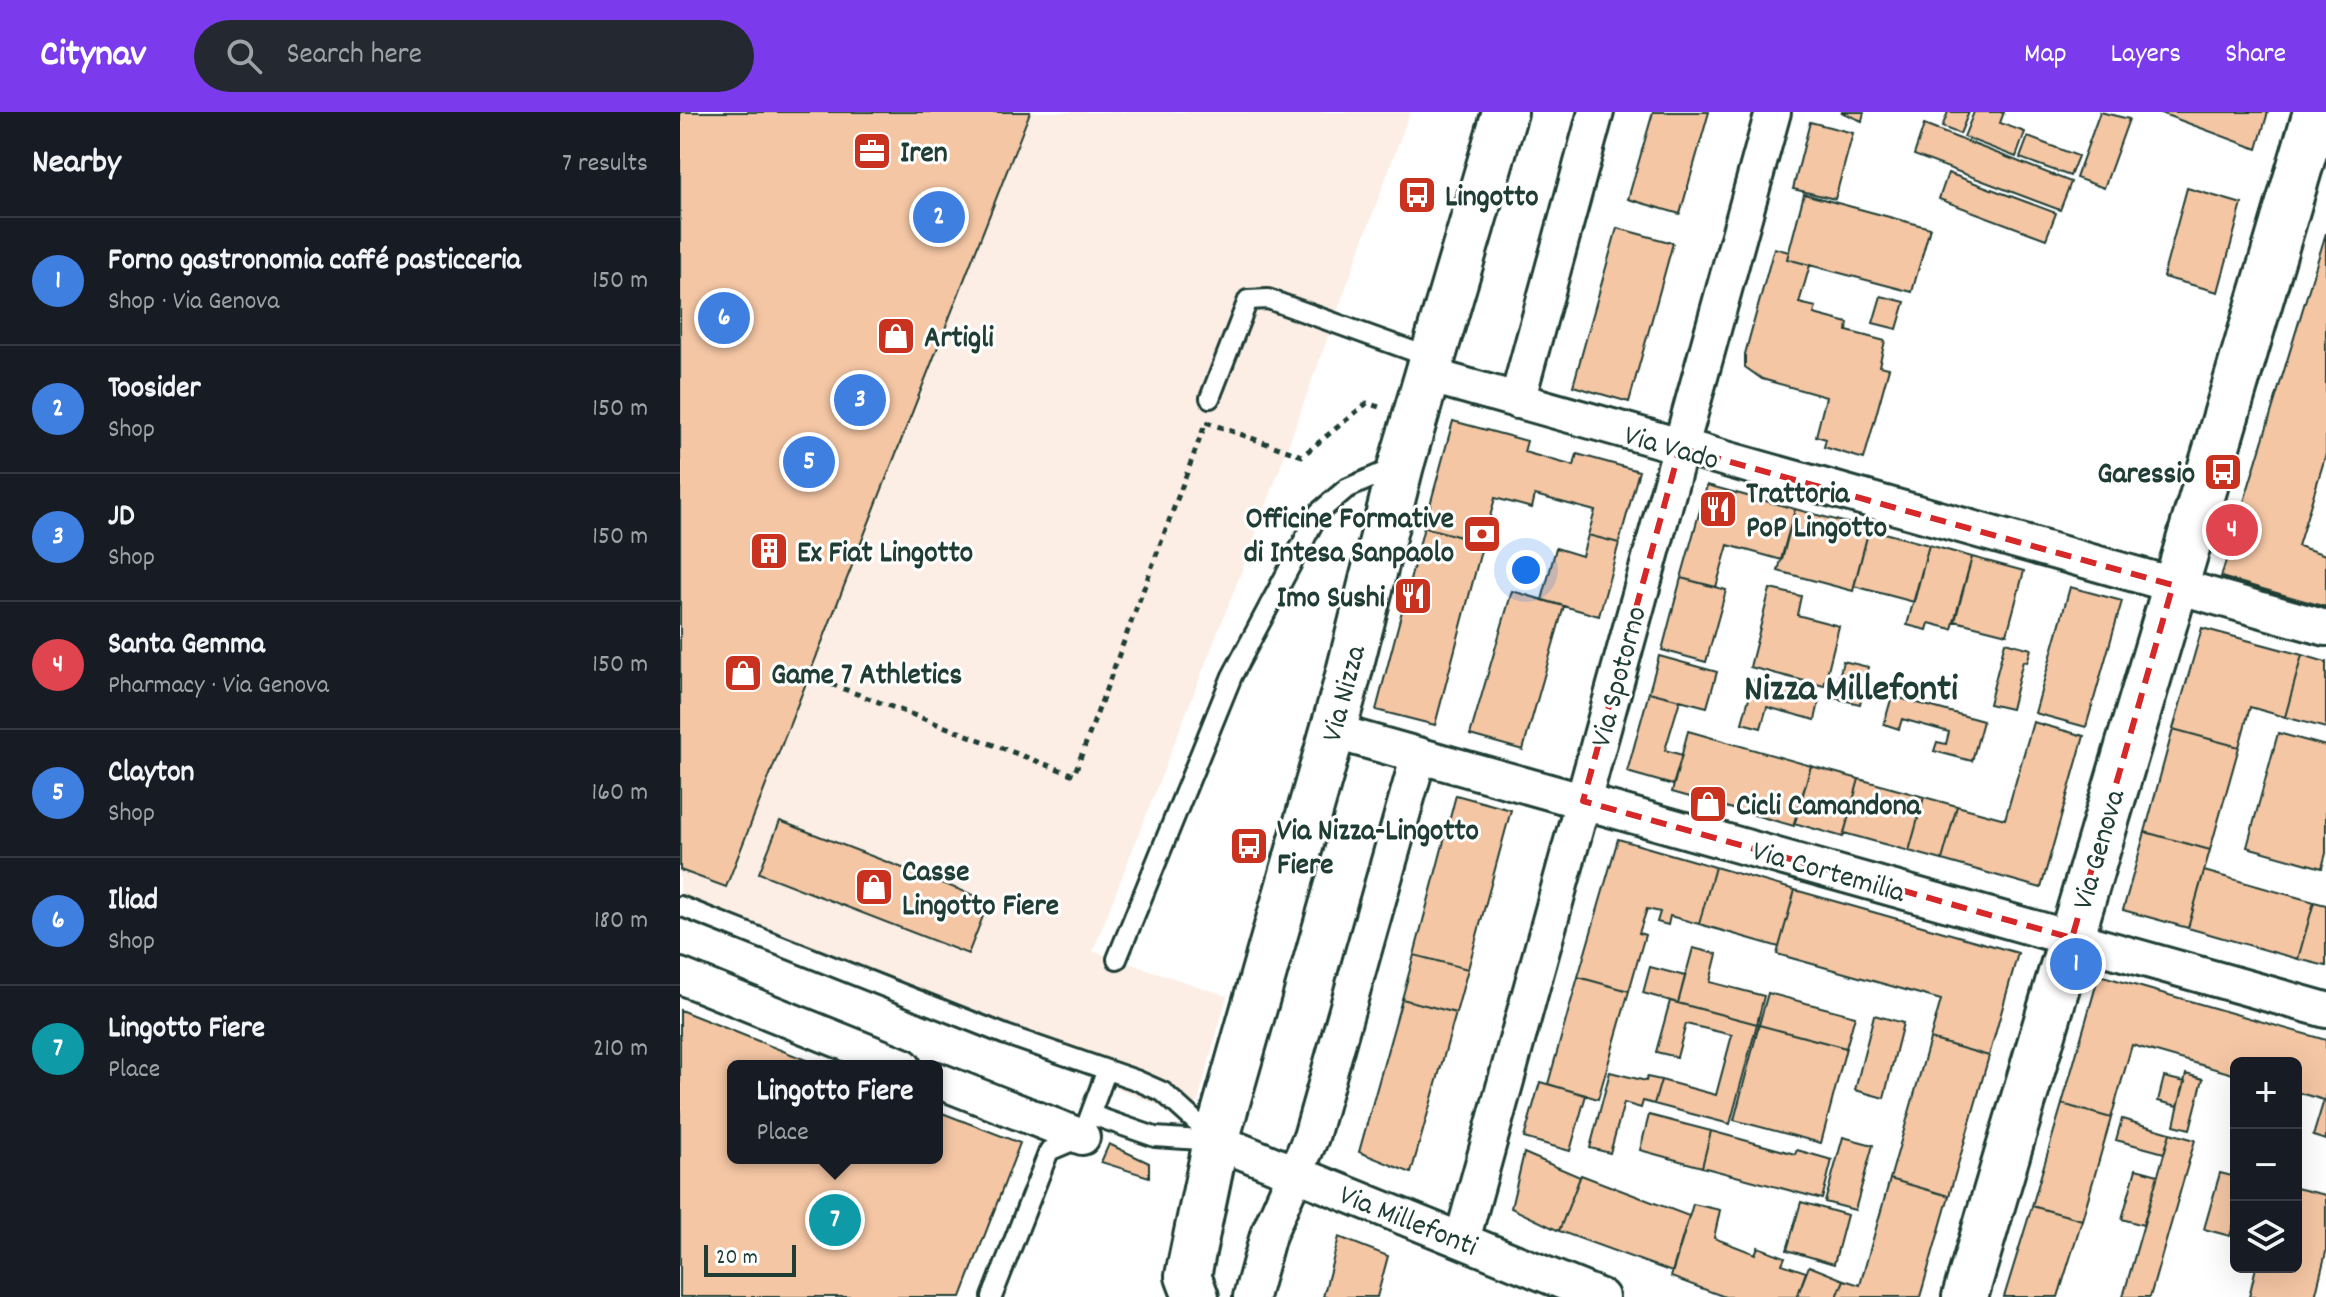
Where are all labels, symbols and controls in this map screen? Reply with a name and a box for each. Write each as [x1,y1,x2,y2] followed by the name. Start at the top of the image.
[194,20,754,92] search box
[40,29,146,84] text: Citynav
[222,34,266,78] icon: search
[286,35,422,78] text: Search here
[2024,36,2067,76] text: Map
[2111,36,2181,76] text: Layers
[2225,36,2286,76] text: Share
[851,130,893,172] office icon: Iren
[900,134,948,177] place label: Iren
[32,140,121,189] text: Nearby
[562,146,648,183] text: 7 results
[1396,174,1438,216] bus stop icon: Lingotto
[1445,178,1539,221] place label: Lingotto
[913,187,965,247] pin: 2
[108,241,521,284] text: Forno gastronomia caffé pasticceria
[55,263,61,300] text: 1
[592,263,648,300] text: 150 m
[108,284,279,321] text: Shop · Via Genova
[698,288,750,348] pin: 6
[875,315,917,357] shop icon: Artigli
[924,319,994,362] place label: Artigli
[108,369,201,412] text: Toosider
[834,370,886,430] pin: 3
[52,391,64,428] text: 2
[592,391,648,428] text: 150 m
[108,412,155,449] text: Shop
[1618,416,1723,484] street label: Via Vado
[783,432,835,492] pin: 5
[2202,451,2244,493] bus stop icon: Garessio
[2097,455,2195,498] place label: Garessio
[1746,475,1887,552] place label: Trattoria PoP Lingotto
[1697,488,1739,530] restaurant icon: Trattoria PoP Lingotto
[108,497,134,540] text: JD
[1244,500,1454,577] place label: Officine Formative di Intesa Sanpaolo
[2206,500,2258,560] pin: 4
[1461,513,1503,555] bank icon: Officine Formative di Intesa Sanpaolo
[52,519,64,556] text: 3
[592,519,648,556] text: 150 m
[748,530,790,572] building icon: Ex Fiat Lingotto
[797,534,973,577] place label: Ex Fiat Lingotto
[108,540,155,577] text: Shop
[1506,550,1546,590] your location
[1392,575,1434,617] restaurant icon: Imo Sushi
[1277,579,1386,622] place label: Imo Sushi
[1582,602,1661,752] street label: Via Spotorno
[108,625,265,668] text: Santa Gemma
[1313,640,1380,747] street label: Via Nizza
[53,647,63,684] text: 4
[592,647,648,684] text: 150 m
[722,652,764,694] shop icon: Game 7 Athletics
[771,656,962,699] place label: Game 7 Athletics
[1744,664,1958,719] district label: Nizza Millefonti
[108,668,329,705] text: Pharmacy · Via Genova
[108,753,194,796] text: Clayton
[52,775,64,812] text: 5
[592,775,648,812] text: 160 m
[1687,783,1729,825] shop icon: Cicli Camandona
[2064,784,2139,915] street label: Via Genova
[1736,787,1922,830] place label: Cicli Camandona
[108,796,155,833] text: Shop
[1277,812,1479,889] place label: Via Nizza-Lingotto Fiere
[1228,825,1270,867] bus stop icon: Via Nizza-Lingotto Fiere
[1746,832,1910,917] street label: Via Cortemilia
[902,853,1059,930] place label: Casse Lingotto Fiere
[853,866,895,908] shop icon: Casse Lingotto Fiere
[108,881,158,924] text: Iliad
[52,903,64,940] text: 6
[594,903,648,940] text: 180 m
[108,924,155,961] text: Shop
[2050,934,2102,994] pin: 1
[108,1009,265,1052] text: Lingotto Fiere
[53,1031,63,1068] text: 7
[593,1031,648,1068] text: 210 m
[108,1052,160,1089] text: Place
[2230,1057,2302,1273] map controls
[2230,1057,2302,1129] button: +
[727,1060,943,1164] popup
[757,1072,913,1115] text: Lingotto Fiere
[757,1115,809,1152] text: Place
[2230,1129,2302,1201] button: −
[1332,1176,1483,1270] street label: Via Millefonti
[809,1190,861,1250] pin: 7
[2230,1201,2302,1273] button: layers
[704,1241,796,1277] scale bar
[716,1243,758,1274] text: 20 m

